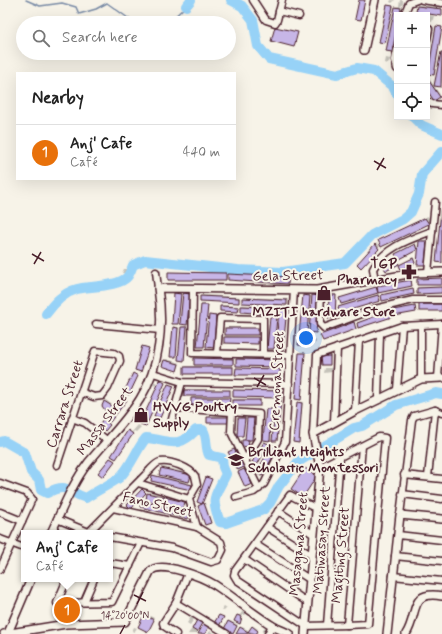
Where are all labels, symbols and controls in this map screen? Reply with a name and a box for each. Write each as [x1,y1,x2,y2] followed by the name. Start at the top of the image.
[394,12,430,120] map controls
[394,12,430,48] button: +
[16,16,236,60] search box
[30,27,52,49] icon: search
[62,28,138,48] text: Search here
[394,48,430,84] button: −
[394,84,430,120] button: locate
[32,87,84,109] text: Nearby
[70,134,132,154] text: Anj' Cafe
[42,144,48,161] text: 1
[183,144,220,161] text: 440 m
[70,154,97,171] text: Café
[337,255,398,289] place label: TGP Pharmacy
[400,263,418,281] pharmacy icon: TGP Pharmacy
[252,266,324,286] street label: Gela Street
[315,284,333,302] shop icon: MZITI hardware Store
[252,303,396,321] place label: MZITI hardware Store
[296,328,316,348] your location
[265,331,289,431] street label: Cremona Street
[42,358,88,450] street label: Carrara Street
[73,382,137,459] street label: Massa Street
[153,398,237,432] place label: HVVG Poultry Supply
[132,406,150,424] shop icon: HVVG Poultry Supply
[248,443,378,477] place label: Brilliant Heights Scholastic Montessori
[227,451,245,469] school or university icon: Brilliant Heights Scholastic Montessori
[309,485,335,595] street label: Matiwasay Street
[121,488,195,522] street label: Fano Street
[286,491,313,597] street label: Masagana Street
[328,506,356,604] street label: Magiting Street
[21,530,113,582] popup
[36,538,98,558] text: Anj' Cafe
[36,558,63,575] text: Café
[54,595,80,625] pin: 1
[101,609,149,623] text: 14°20'00"N

